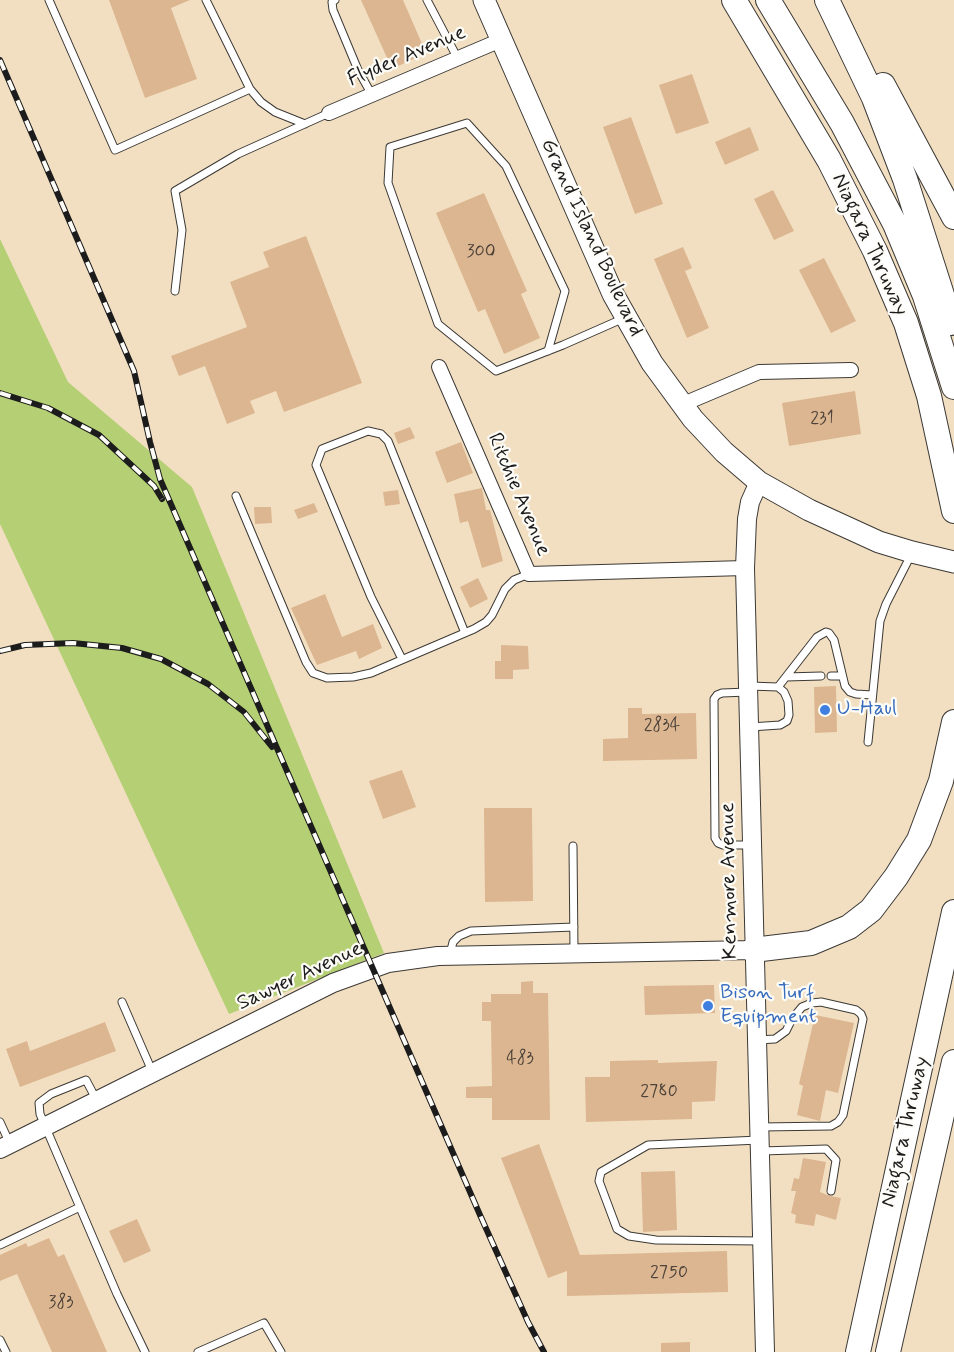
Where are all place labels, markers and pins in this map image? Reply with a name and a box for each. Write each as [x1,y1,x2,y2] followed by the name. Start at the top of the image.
[837,697,897,723] place label: U-Haul
[818,703,832,717] marker: U-Haul
[720,981,817,1031] place label: Bison Turf Equipment
[701,999,715,1013] marker: Bison Turf Equipment

